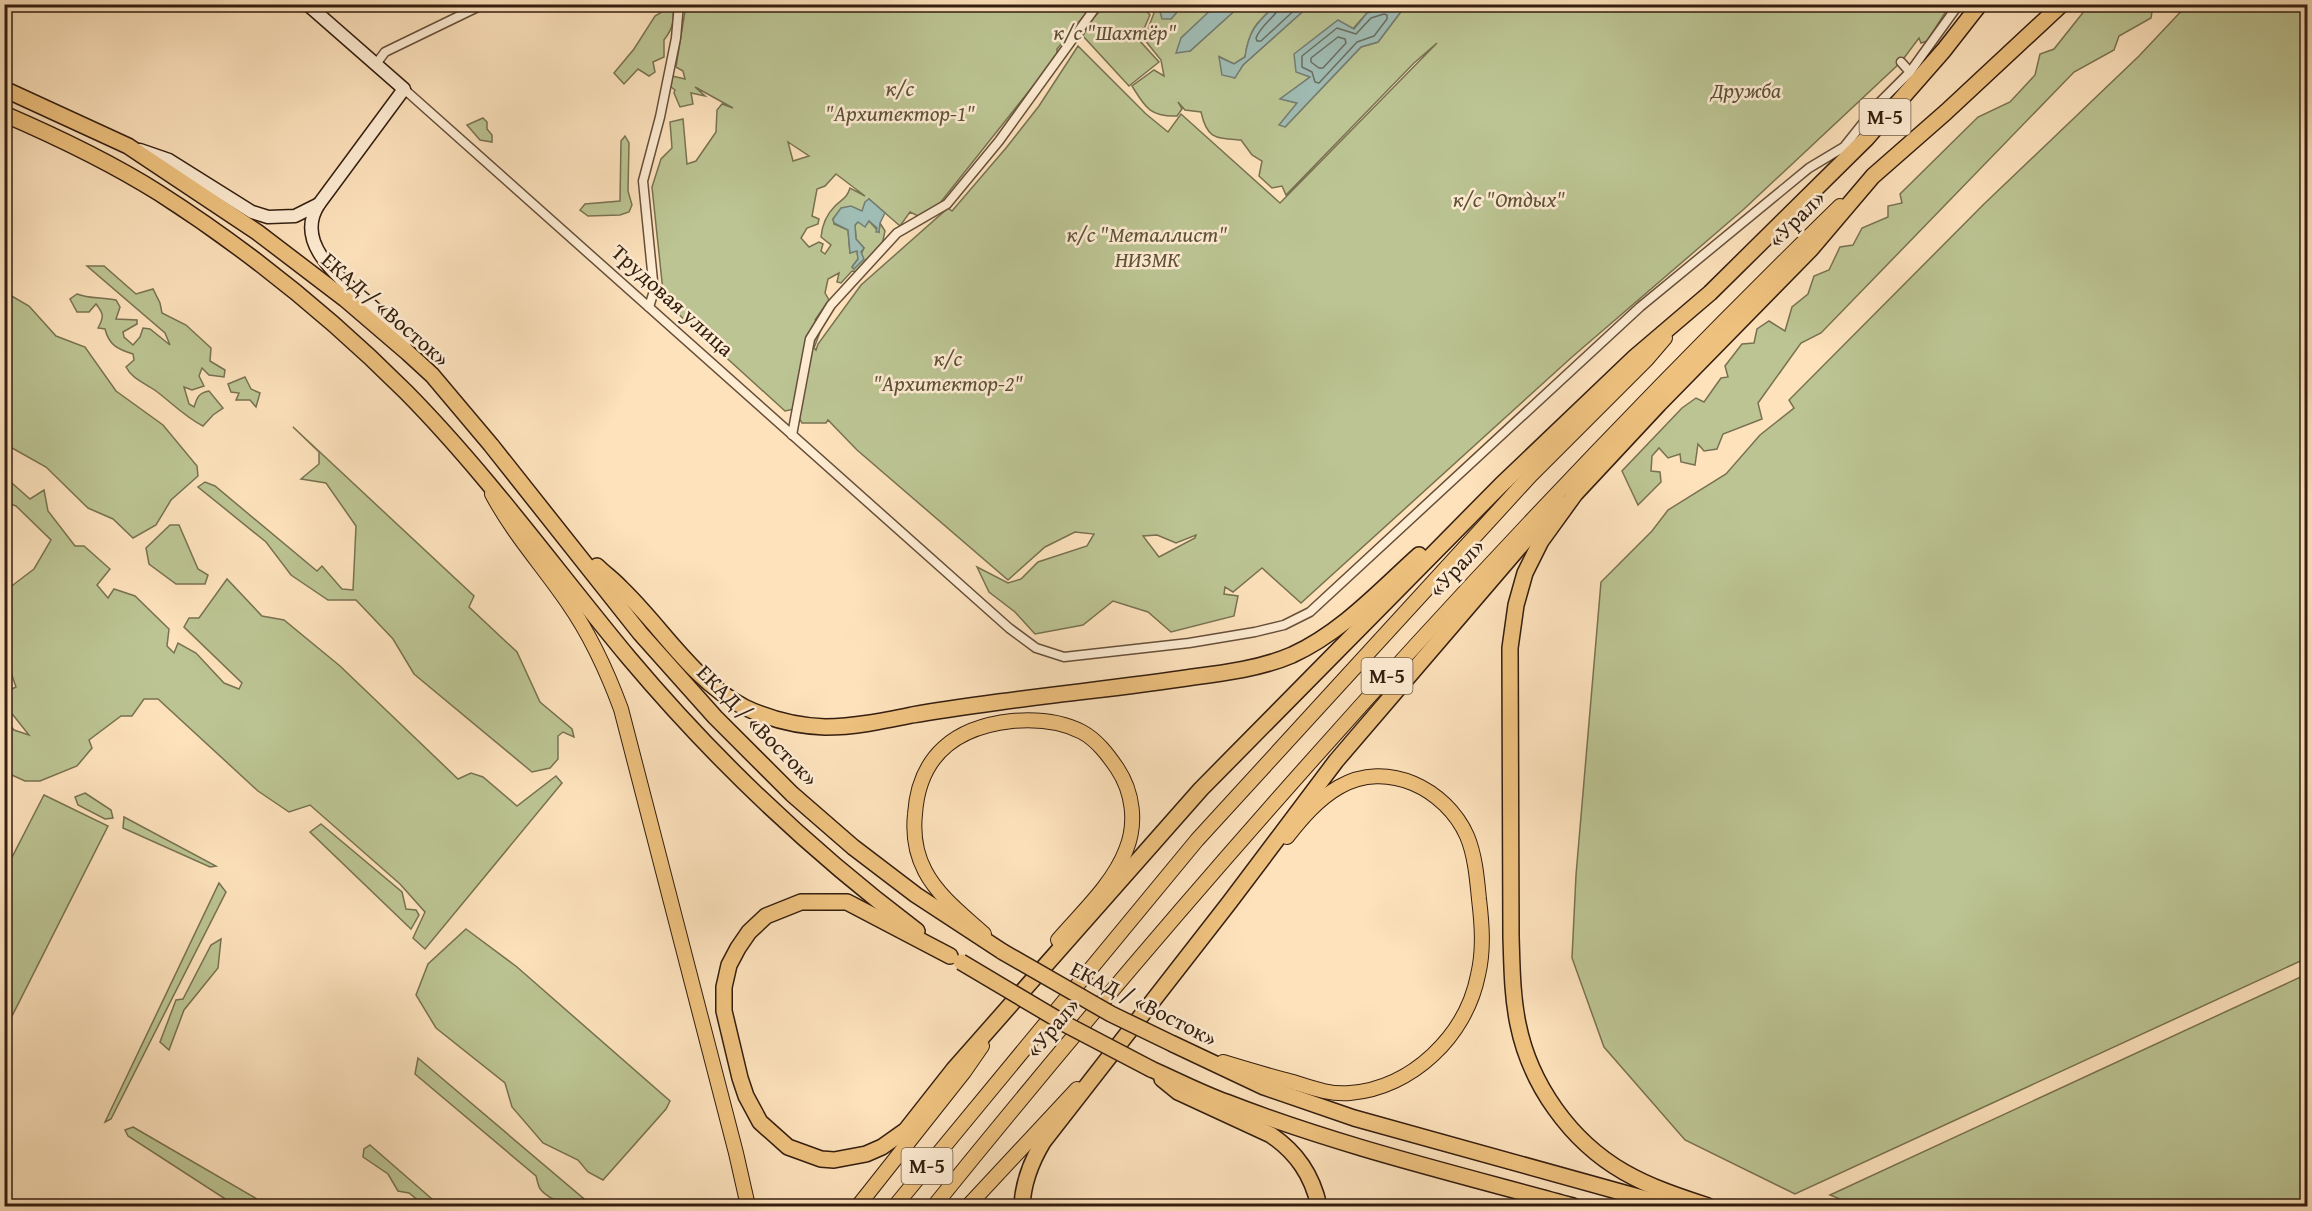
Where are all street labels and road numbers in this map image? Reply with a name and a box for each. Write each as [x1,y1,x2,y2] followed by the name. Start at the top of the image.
[1860,99,1910,135] road number: М-5
[1760,182,1832,254] street label: «Урал»
[605,236,742,364] street label: Трудовая улица
[315,244,457,374] street label: ЕКАД / «Восток»
[1421,531,1492,603] street label: «Урал»
[690,657,826,793] street label: ЕКАД / «Восток»
[1362,658,1412,694] road number: М-5
[1065,952,1223,1054] street label: ЕКАД / «Восток»
[1017,990,1087,1064] street label: «Урал»
[902,1148,952,1184] road number: М-5

